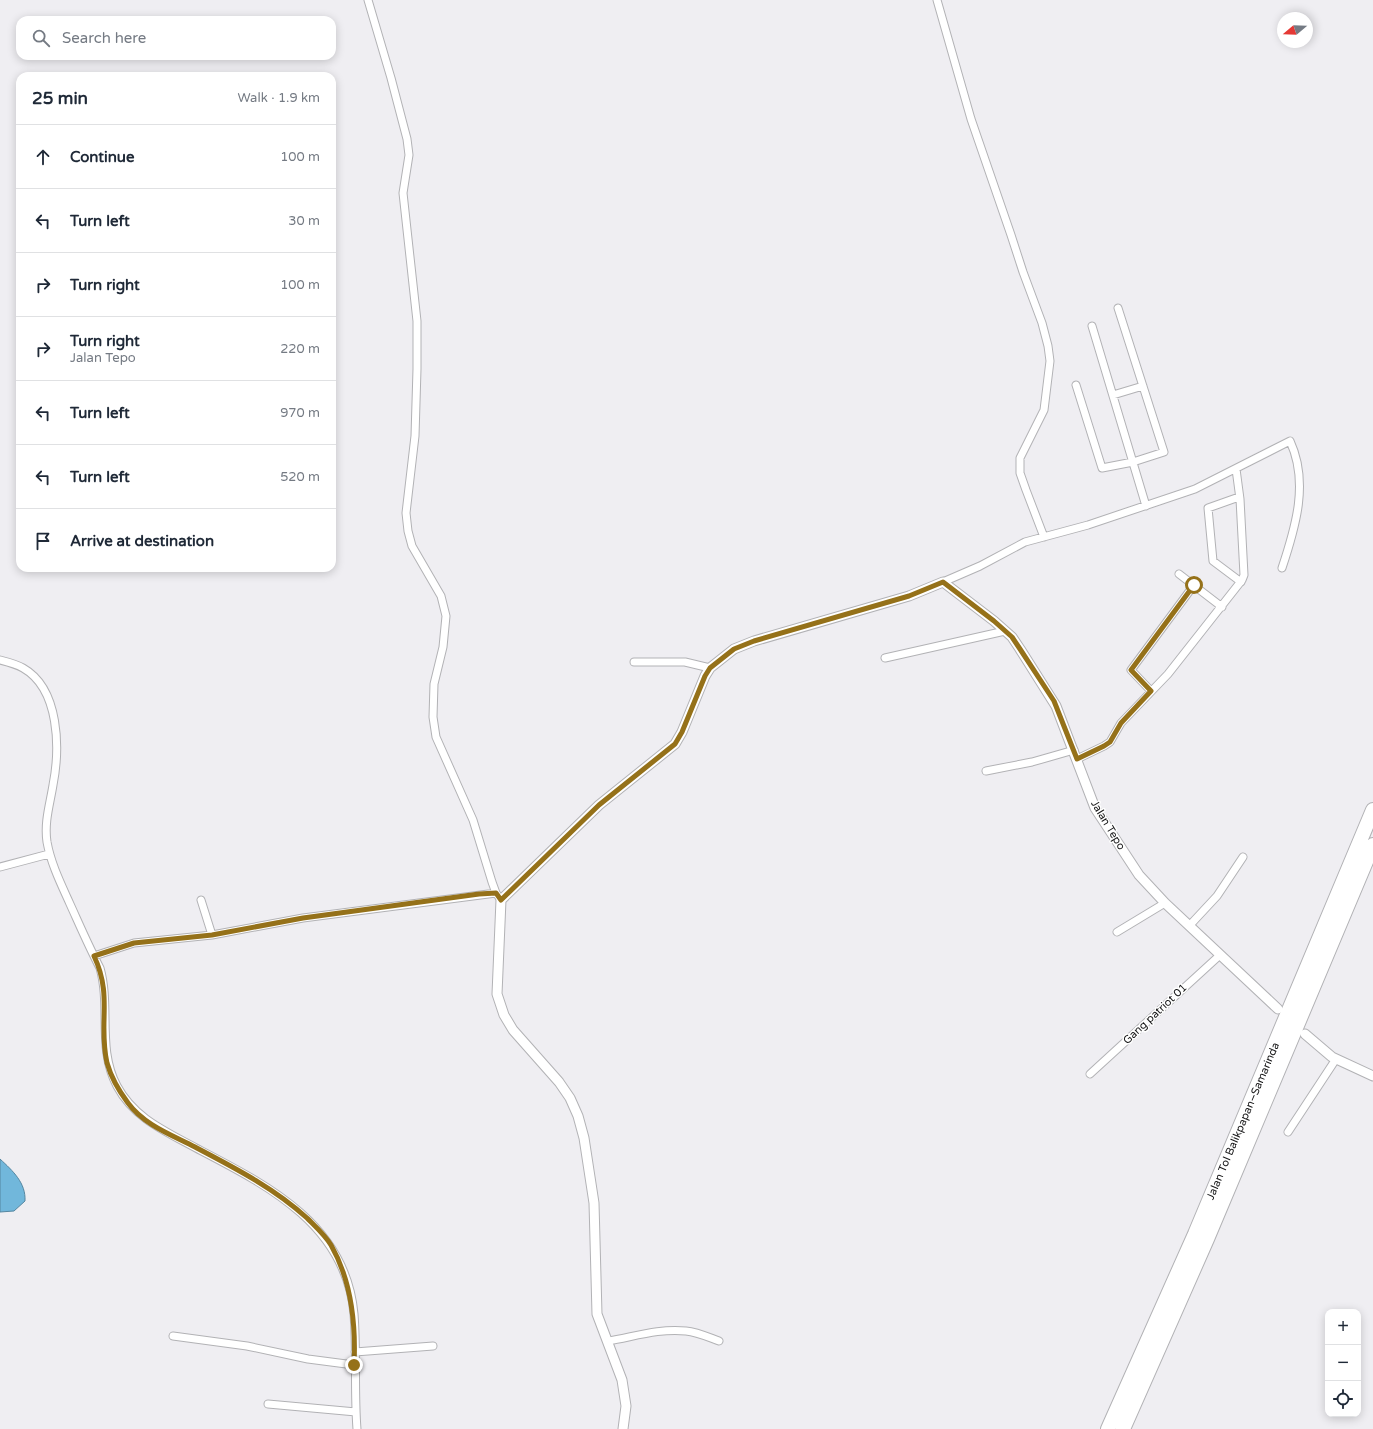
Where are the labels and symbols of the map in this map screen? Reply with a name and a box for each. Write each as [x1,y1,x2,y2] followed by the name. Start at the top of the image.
[1277,12,1313,48] north arrow
[1185,576,1203,594] route start
[1088,798,1128,852] street label: Jalan Tepo
[1120,981,1190,1047] street label: Gang patriot 01
[1204,1040,1282,1202] street label: Jalan Tol Balikpapan–Samarinda
[345,1356,363,1374] route end

